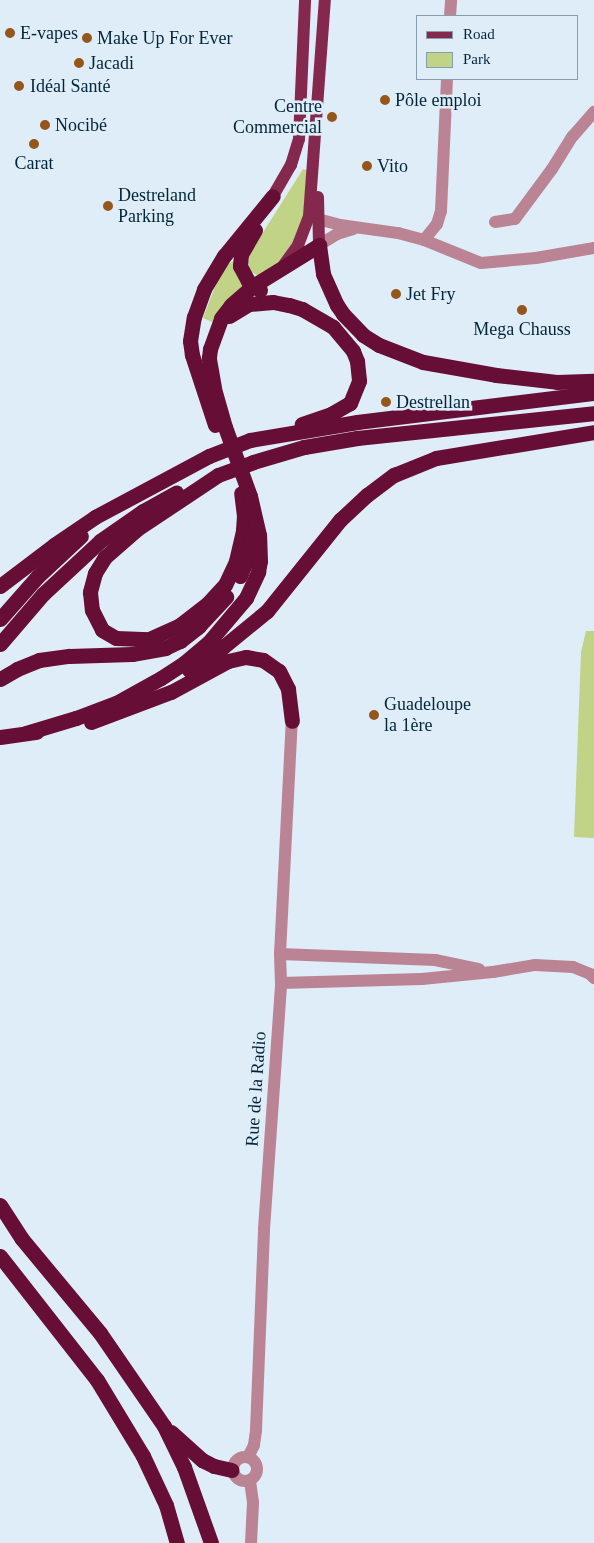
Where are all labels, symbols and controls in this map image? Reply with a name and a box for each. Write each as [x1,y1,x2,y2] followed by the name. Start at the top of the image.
[416,15,579,80] legend
[20,22,78,44] place label: E-vapes
[463,26,495,42] text: Road
[4,27,16,39] marker: E-vapes
[97,27,232,49] place label: Make Up For Ever
[81,32,93,44] marker: Make Up For Ever
[463,51,491,67] text: Park
[89,52,134,74] place label: Jacadi
[73,57,85,69] marker: Jacadi
[30,75,110,97] place label: Idéal Santé
[12,79,26,93] marker: Idéal Santé
[395,89,481,111] place label: Pôle emploi
[379,94,391,106] marker: Pôle emploi
[233,96,322,138] place label: Centre Commercial
[326,111,338,123] marker: Centre Commercial
[55,114,107,136] place label: Nocibé
[39,119,51,131] marker: Nocibé
[28,138,40,150] marker: Carat
[15,152,53,174] place label: Carat
[377,155,408,177] place label: Vito
[361,160,373,172] marker: Vito
[118,185,196,228] place label: Destreland Parking
[102,200,114,212] marker: Destreland Parking
[406,283,456,305] place label: Jet Fry
[390,288,402,300] marker: Jet Fry
[516,304,528,316] marker: Mega Chauss
[473,318,571,340] place label: Mega Chauss
[396,391,470,413] place label: Destrellan
[380,396,392,408] marker: Destrellan
[384,694,471,736] place label: Guadeloupe la 1ère
[368,709,380,721] marker: Guadeloupe la 1ère
[241,1031,271,1147] street label: Rue de la Radio

